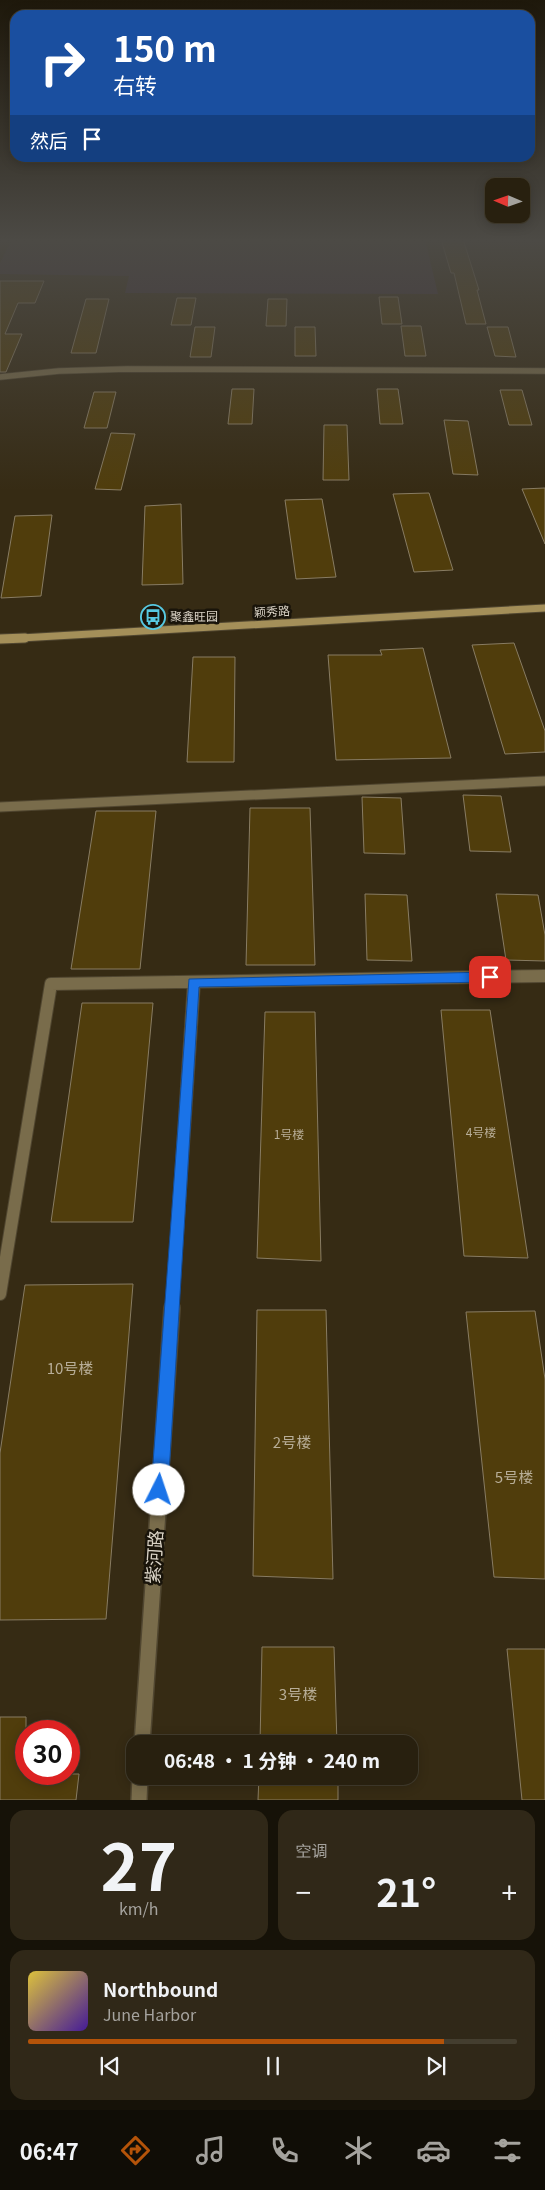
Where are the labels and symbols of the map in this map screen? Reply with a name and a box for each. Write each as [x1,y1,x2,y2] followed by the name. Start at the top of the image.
[485,178,530,222] north arrow
[253,601,290,620] street label: 颖秀路
[140,604,166,630] bus stop icon: 聚鑫旺园
[170,607,218,624] place label: 聚鑫旺园
[469,956,511,998] pin
[466,1123,496,1140] house number: 4号楼
[274,1125,304,1142] house number: 1号楼
[47,1357,93,1378] house number: 10号楼
[273,1431,311,1452] house number: 2号楼
[132,1463,184,1515] position arrow
[495,1466,533,1487] house number: 5号楼
[138,1529,168,1585] street label: 紫河路
[279,1683,317,1704] house number: 3号楼
[15,1720,80,1785] speed limit sign: 30

